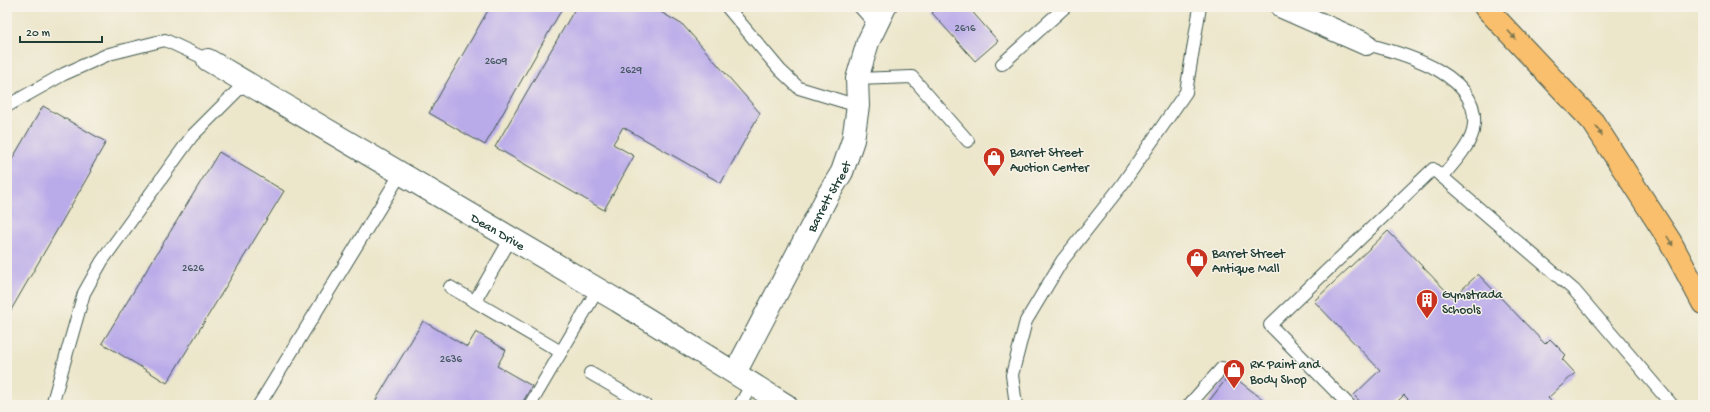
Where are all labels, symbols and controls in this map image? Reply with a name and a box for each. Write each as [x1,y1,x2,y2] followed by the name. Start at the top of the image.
[20,18,102,44] scale bar
[955,23,976,35] house number: 2616
[26,27,51,41] text: 20 m
[1507,30,1516,41] one-way arrow
[485,56,508,68] house number: 2609
[620,65,642,77] house number: 2629
[1595,126,1603,136] one-way arrow
[981,145,1007,178] shop icon: Barret Street Auction Center
[1009,146,1090,176] place label: Barret Street Auction Center
[805,158,856,236] street label: Barrett Street
[467,211,527,255] street label: Dean Drive
[1666,235,1673,246] one-way arrow
[1184,246,1210,279] shop icon: Barret Street Antique Mall
[1211,247,1287,277] place label: Barret Street Antique Mall
[182,263,204,275] house number: 2626
[1414,287,1440,320] building icon: Gymstrada Schools
[1442,288,1503,318] place label: Gymstrada Schools
[440,354,463,366] house number: 2636
[1221,357,1247,390] shop icon: RK Paint and Body Shop
[1249,358,1321,388] place label: RK Paint and Body Shop

